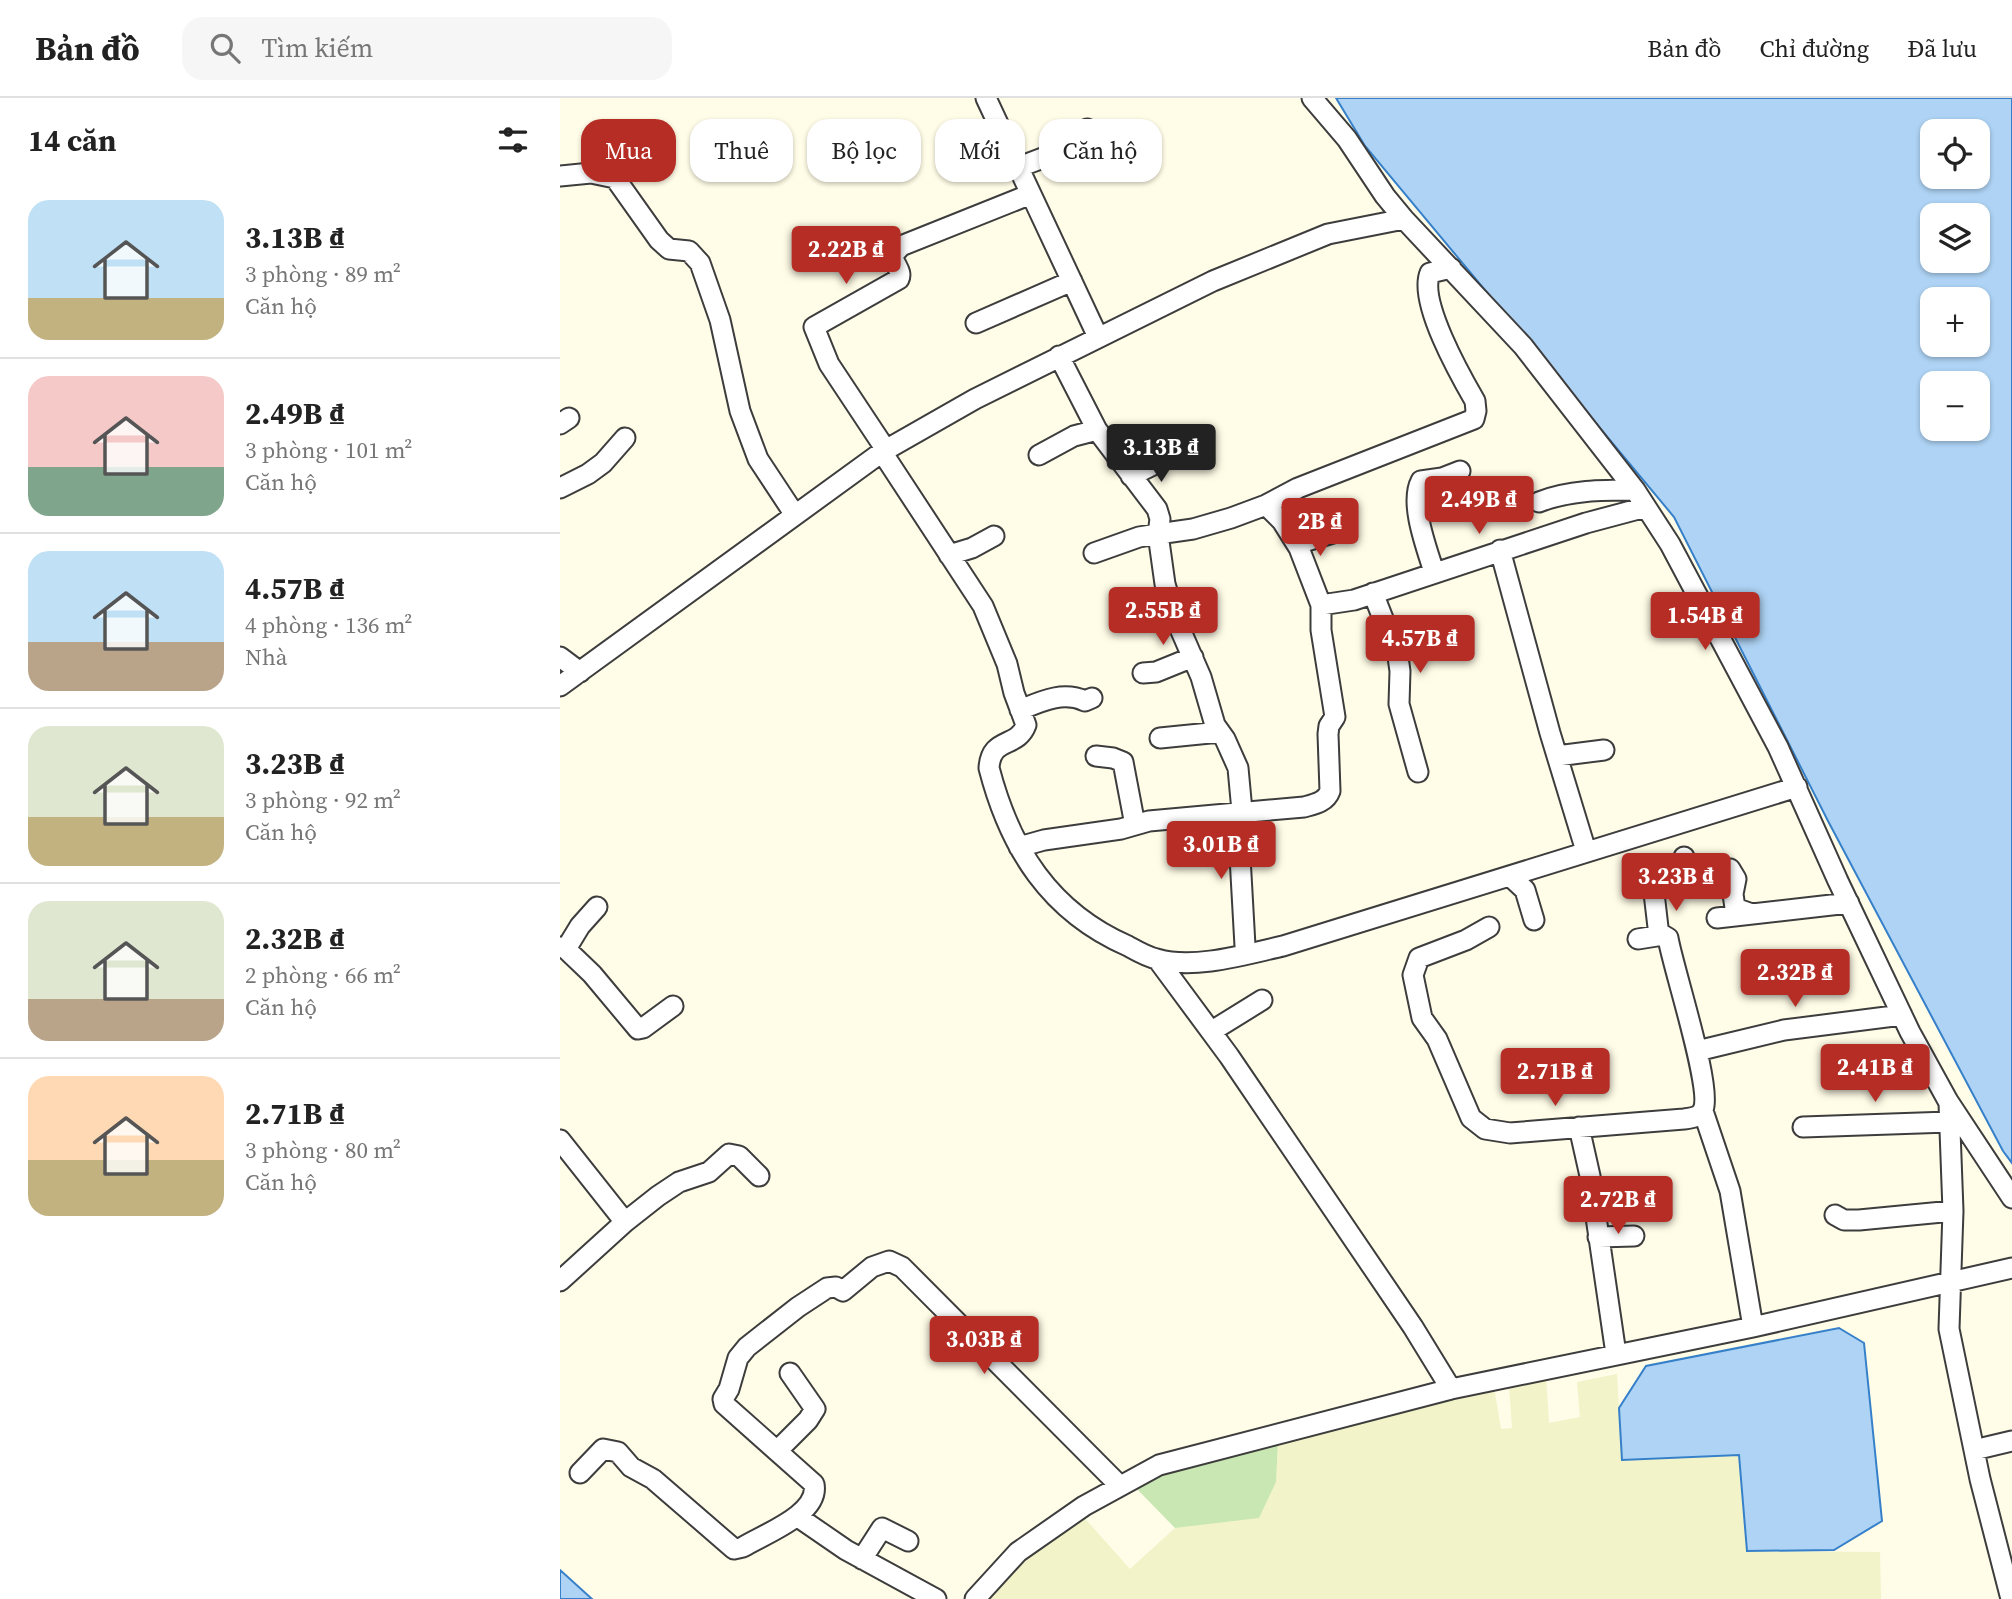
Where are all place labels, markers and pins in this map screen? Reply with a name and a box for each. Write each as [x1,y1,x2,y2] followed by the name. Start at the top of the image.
[781,226,911,286] pin: 2.22B ₫
[1096,424,1226,484] pin: 3.13B ₫
[1414,476,1544,536] pin: 2.49B ₫
[1279,498,1361,558] pin: 2B ₫
[1098,588,1228,647] pin: 2.55B ₫
[1640,592,1770,652] pin: 1.54B ₫
[1355,616,1485,675] pin: 4.57B ₫
[1156,822,1286,881] pin: 3.01B ₫
[1611,854,1741,913] pin: 3.23B ₫
[1730,950,1860,1009] pin: 2.32B ₫
[1810,1044,1940,1104] pin: 2.41B ₫
[1490,1048,1620,1108] pin: 2.71B ₫
[1553,1176,1683,1236] pin: 2.72B ₫
[919,1316,1049,1376] pin: 3.03B ₫

